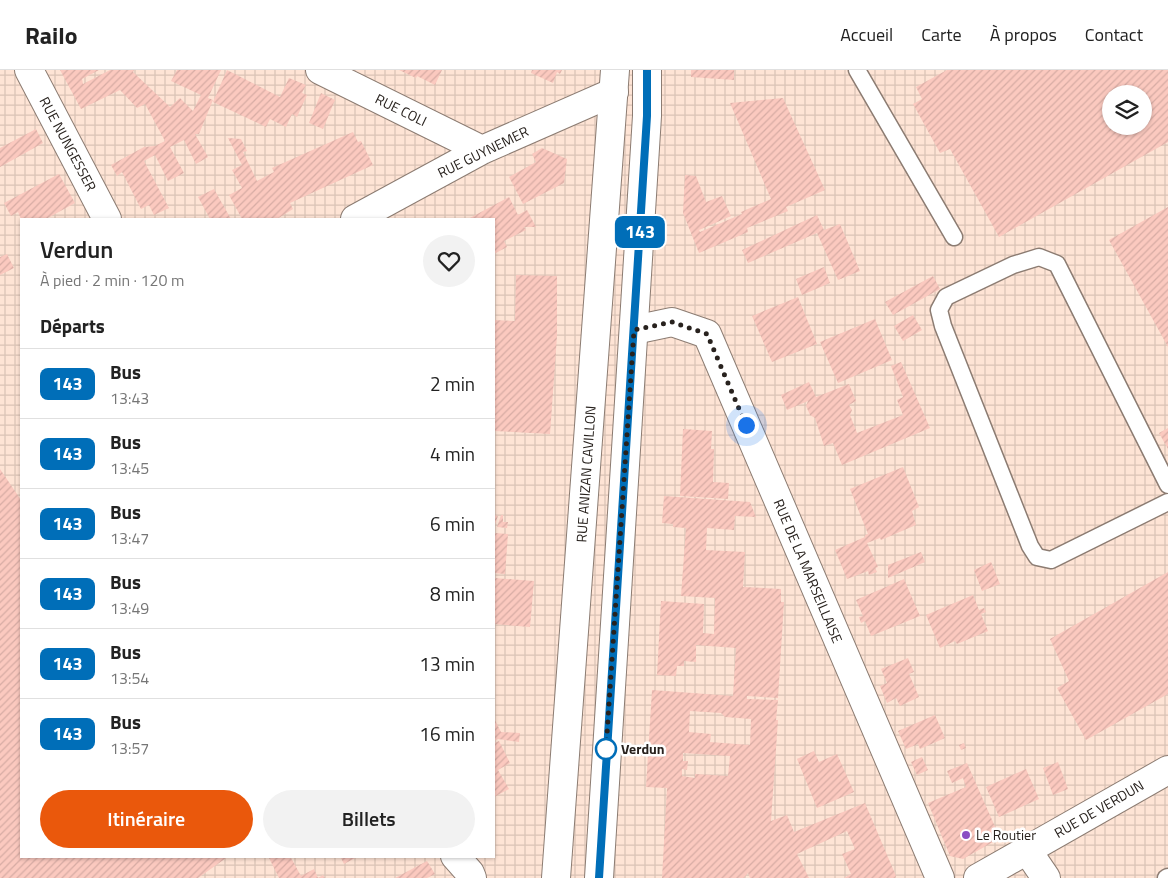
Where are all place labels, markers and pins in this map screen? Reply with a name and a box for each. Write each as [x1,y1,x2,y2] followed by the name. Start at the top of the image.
[595,738,617,760] marker: Verdun
[621,738,665,759] place label: Verdun
[976,824,1036,845] place label: Le Routier
[960,829,972,841] marker: Le Routier

